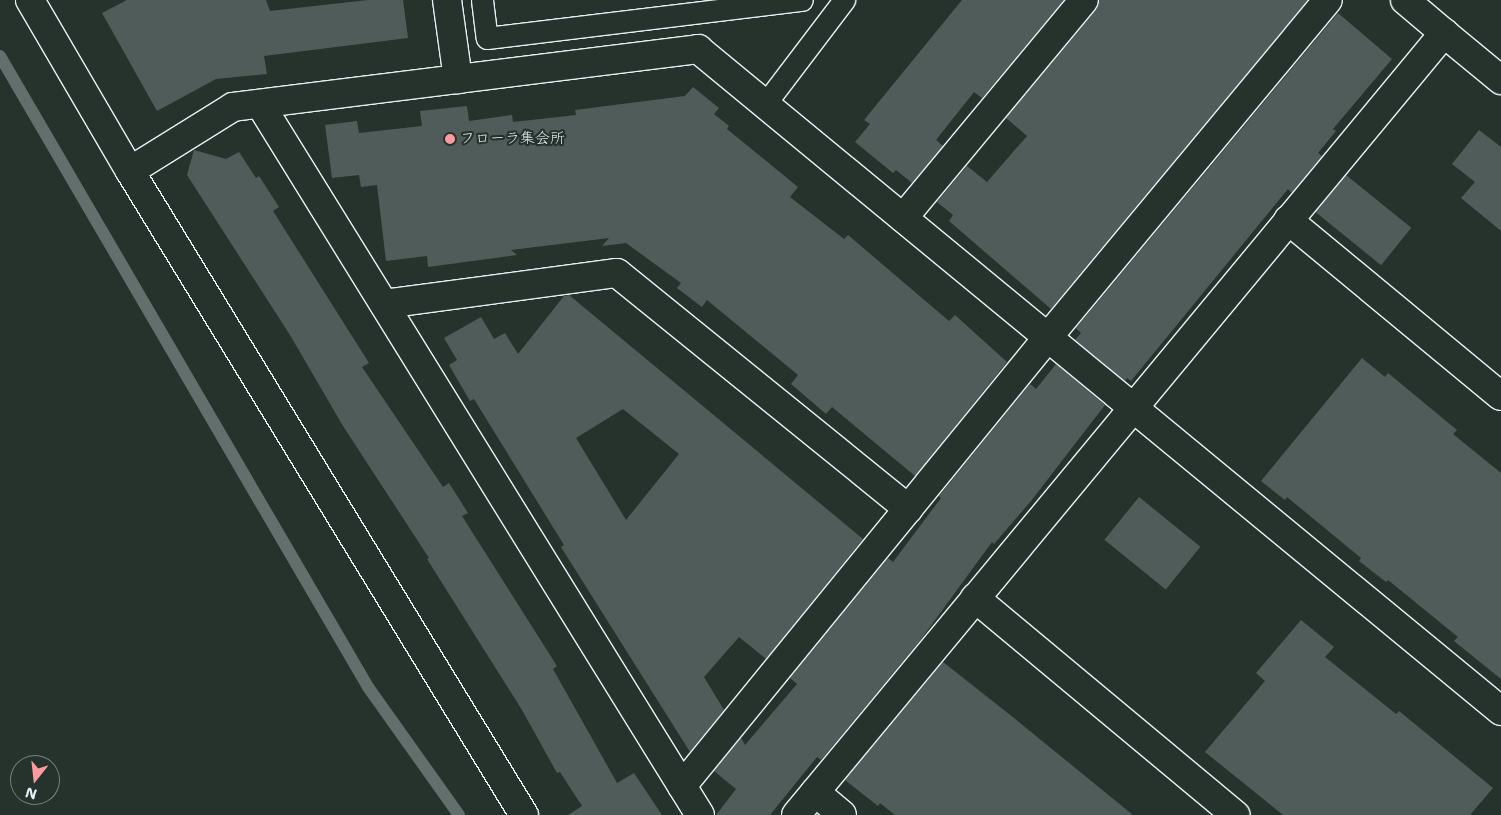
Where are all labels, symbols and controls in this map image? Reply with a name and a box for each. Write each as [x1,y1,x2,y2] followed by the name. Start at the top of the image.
[460,130,565,148] place label: フローラ集会所
[444,133,456,145] marker: フローラ集会所
[10,755,60,805] north arrow
[23,783,39,804] text: N

